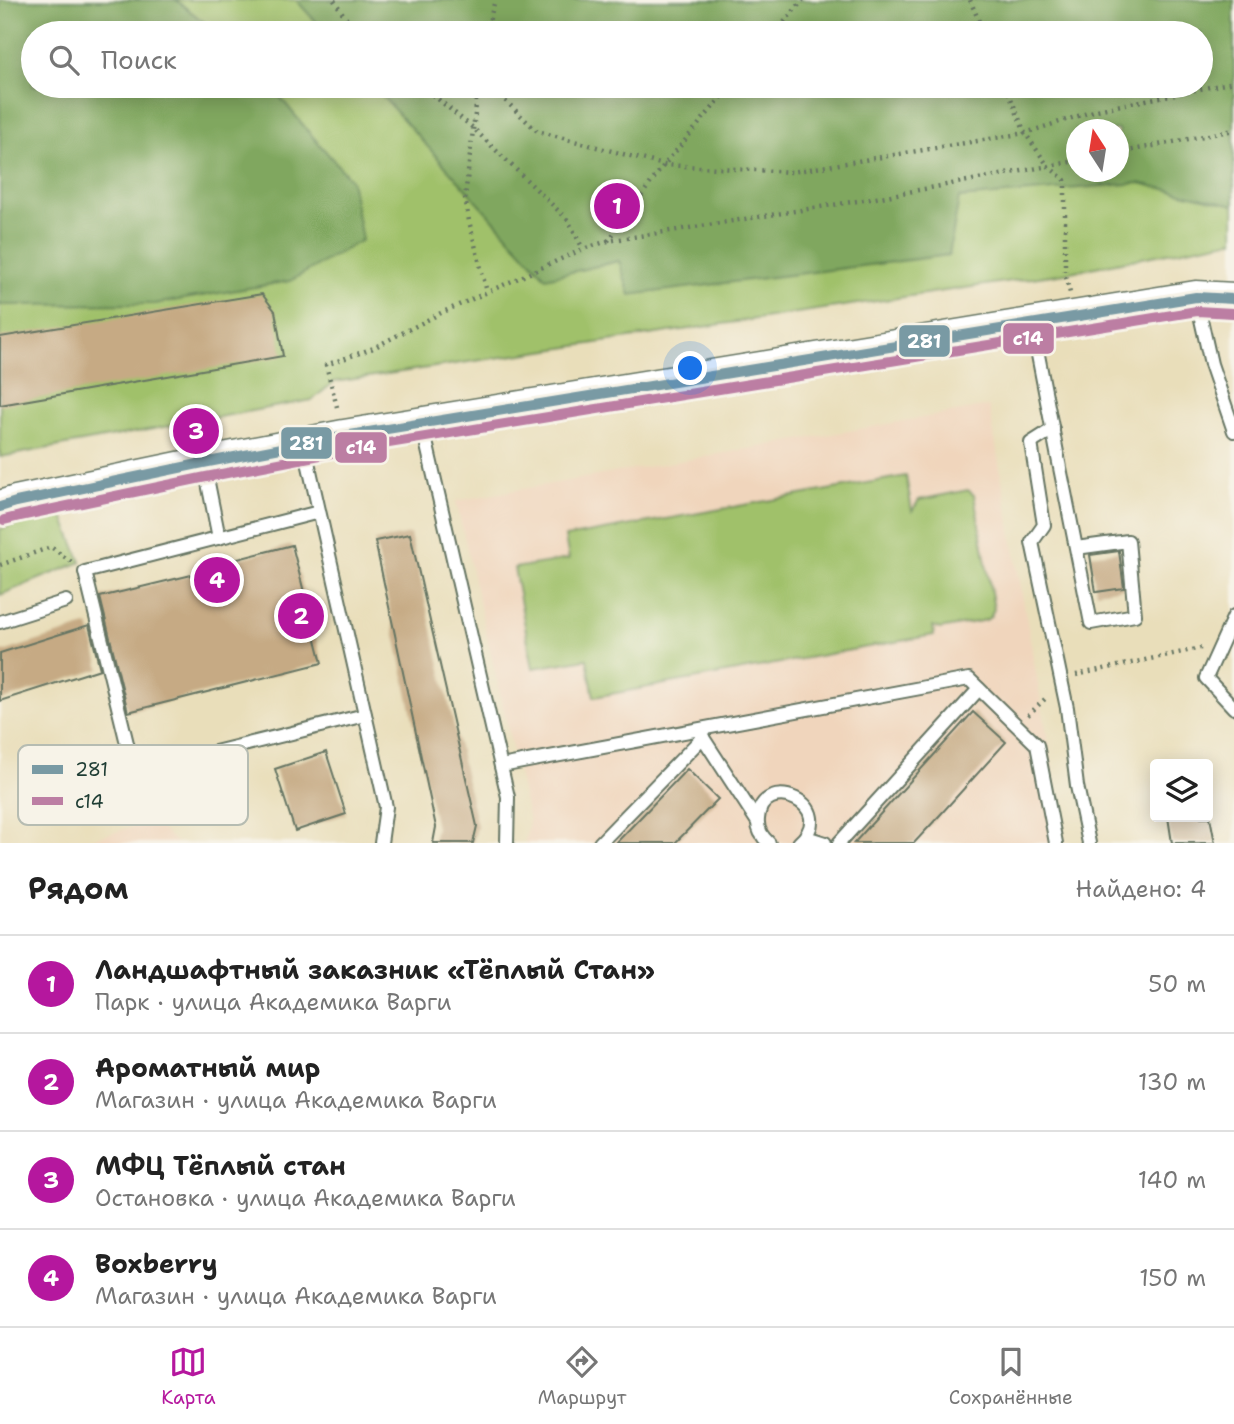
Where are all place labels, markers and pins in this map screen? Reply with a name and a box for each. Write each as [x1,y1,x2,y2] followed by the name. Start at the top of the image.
[594,180,640,232] pin: 1
[173,405,219,457] pin: 3
[194,554,240,606] pin: 4
[278,590,324,642] pin: 2

